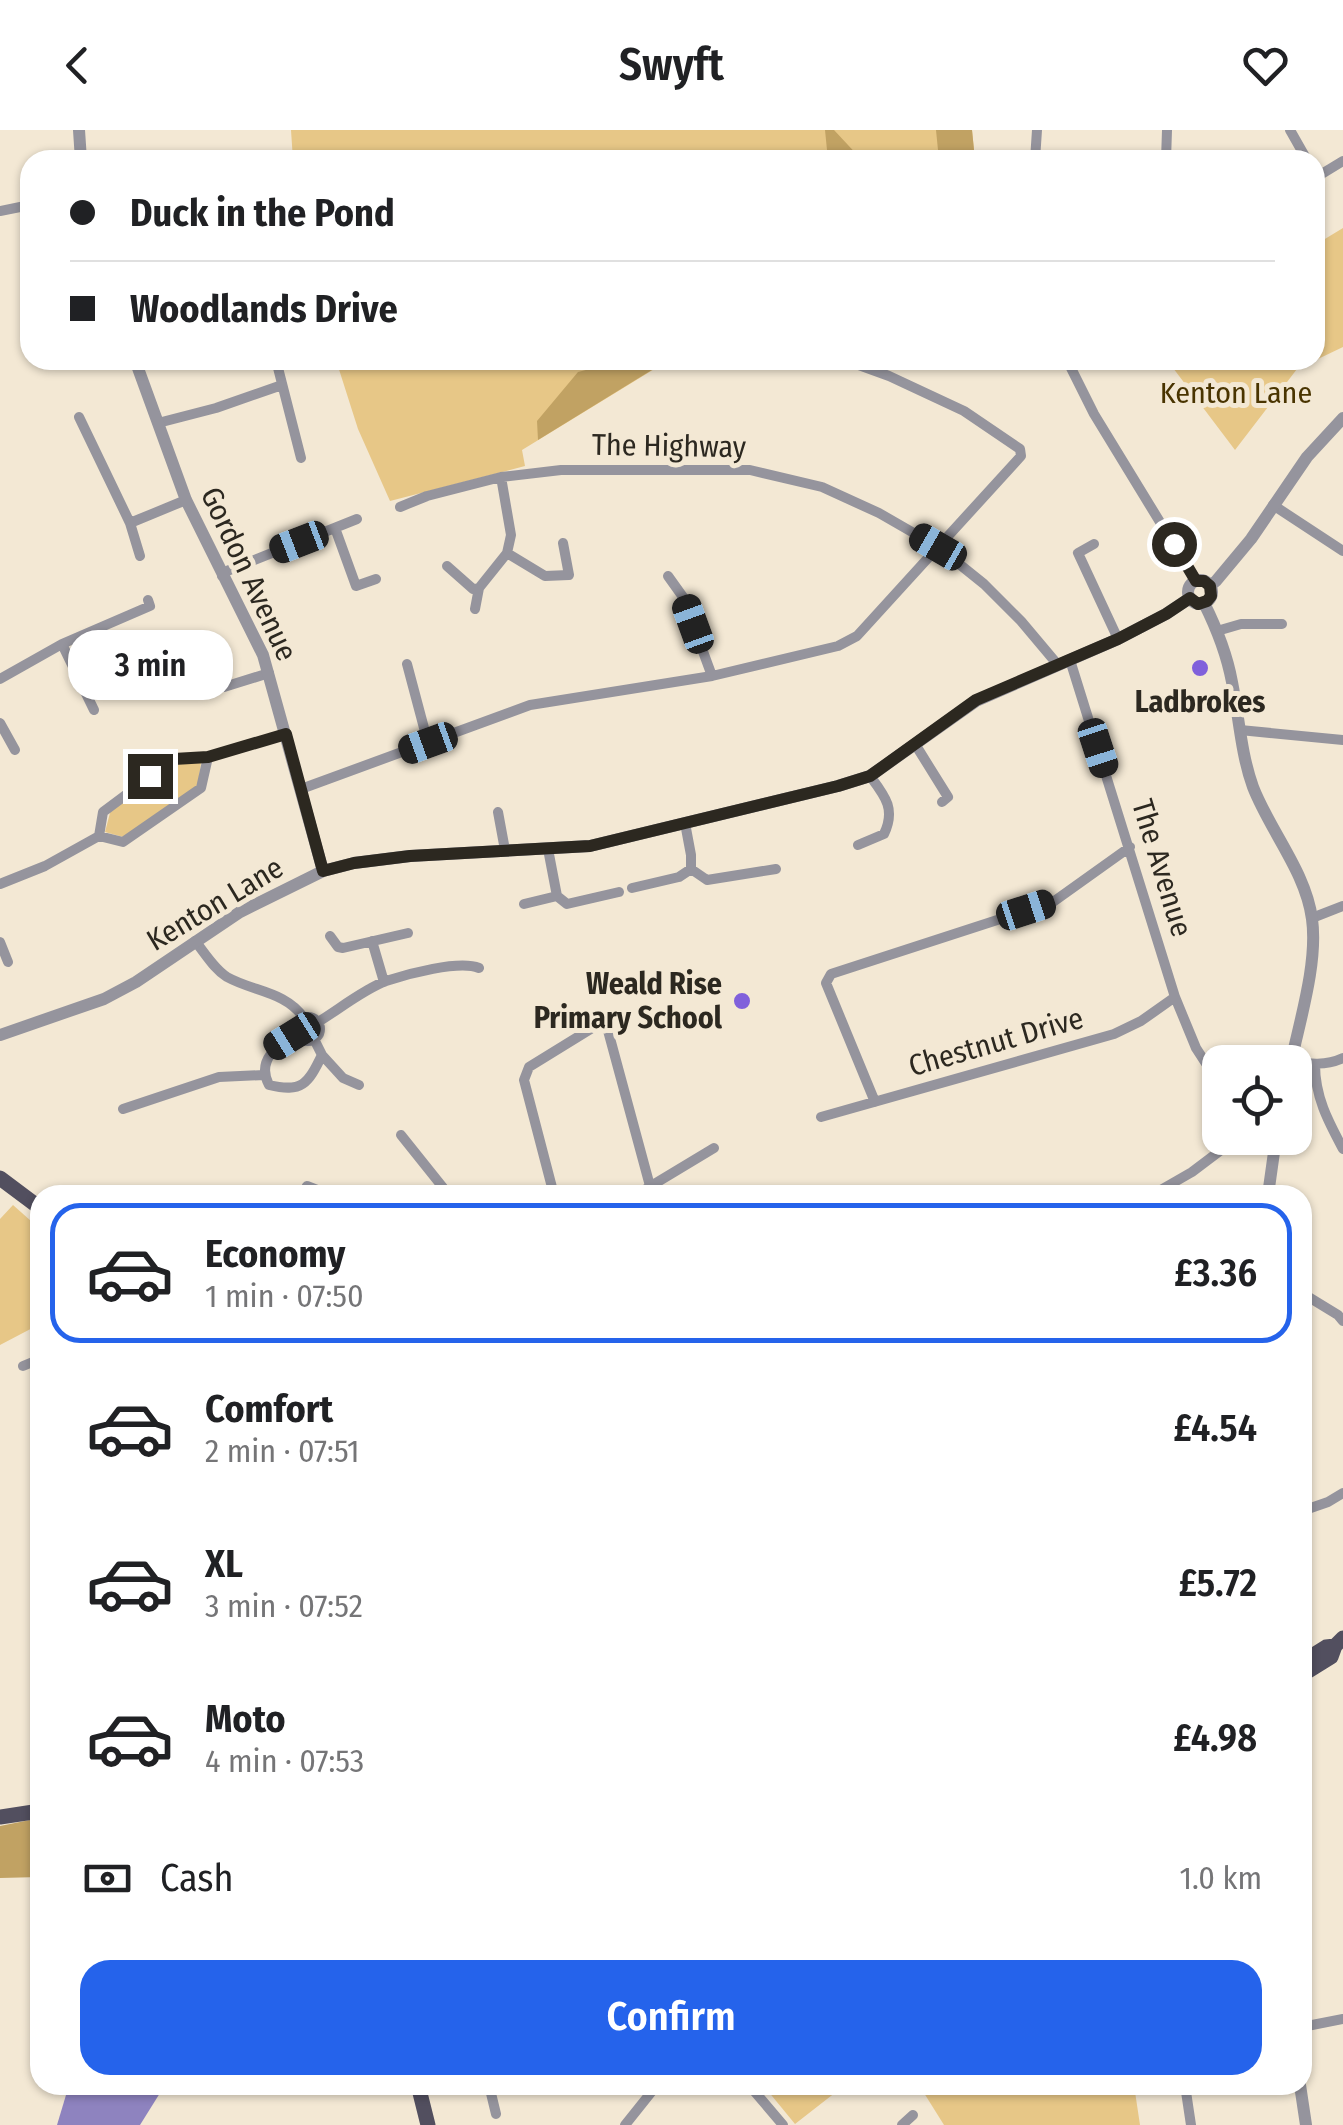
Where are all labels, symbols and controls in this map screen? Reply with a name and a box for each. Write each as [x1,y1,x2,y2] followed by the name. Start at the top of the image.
[50,38,105,93] icon: back
[619,38,724,92] text: Swyft
[1238,38,1293,93] icon: heart
[130,190,395,236] text: Duck in the Pond
[130,286,398,332] text: Woodlands Drive
[1160,375,1312,411] park label: Kenton Lane
[592,427,747,465] street label: The Highway
[193,481,305,667] street label: Gordon Avenue
[266,517,332,567] car
[905,519,971,575] car
[1152,522,1197,567] route start
[669,591,717,657] car
[68,631,232,701] callout: 3 min
[115,646,186,684] text: 3 min
[1189,657,1211,679] marker: Ladbrokes
[1135,684,1265,720] place label: Ladbrokes
[1074,715,1122,781] car
[395,719,461,767] car
[128,754,173,799] route end
[1124,795,1200,941] street label: The Avenue
[140,849,290,959] street label: Kenton Lane
[993,886,1059,934] car
[534,966,723,1036] place label: Weald Rise Primary School
[731,990,753,1012] marker: Weald Rise Primary School
[904,1000,1088,1084] street label: Chestnut Drive
[259,1007,325,1065] car
[1202,1045,1312,1155] map controls
[1202,1045,1312,1155] button: locate
[85,1228,175,1318] icon: car
[205,1231,345,1277] text: Economy
[1174,1250,1257,1296] text: £3.36
[205,1277,364,1315] text: 1 min · 07:50
[85,1383,175,1473] icon: car
[205,1386,333,1432] text: Comfort
[1174,1405,1257,1451] text: £4.54
[205,1432,360,1470] text: 2 min · 07:51
[85,1538,175,1628] icon: car
[205,1541,243,1587] text: XL
[1179,1560,1257,1606] text: £5.72
[205,1587,363,1625] text: 3 min · 07:52
[85,1693,175,1783] icon: car
[205,1696,286,1742] text: Moto
[1173,1715,1257,1761] text: £4.98
[205,1742,364,1780] text: 4 min · 07:53
[80,1851,135,1906] icon: cash
[160,1855,234,1901] text: Cash
[1179,1859,1262,1897] text: 1.0 km
[80,1960,1262,2075] button: Confirm

